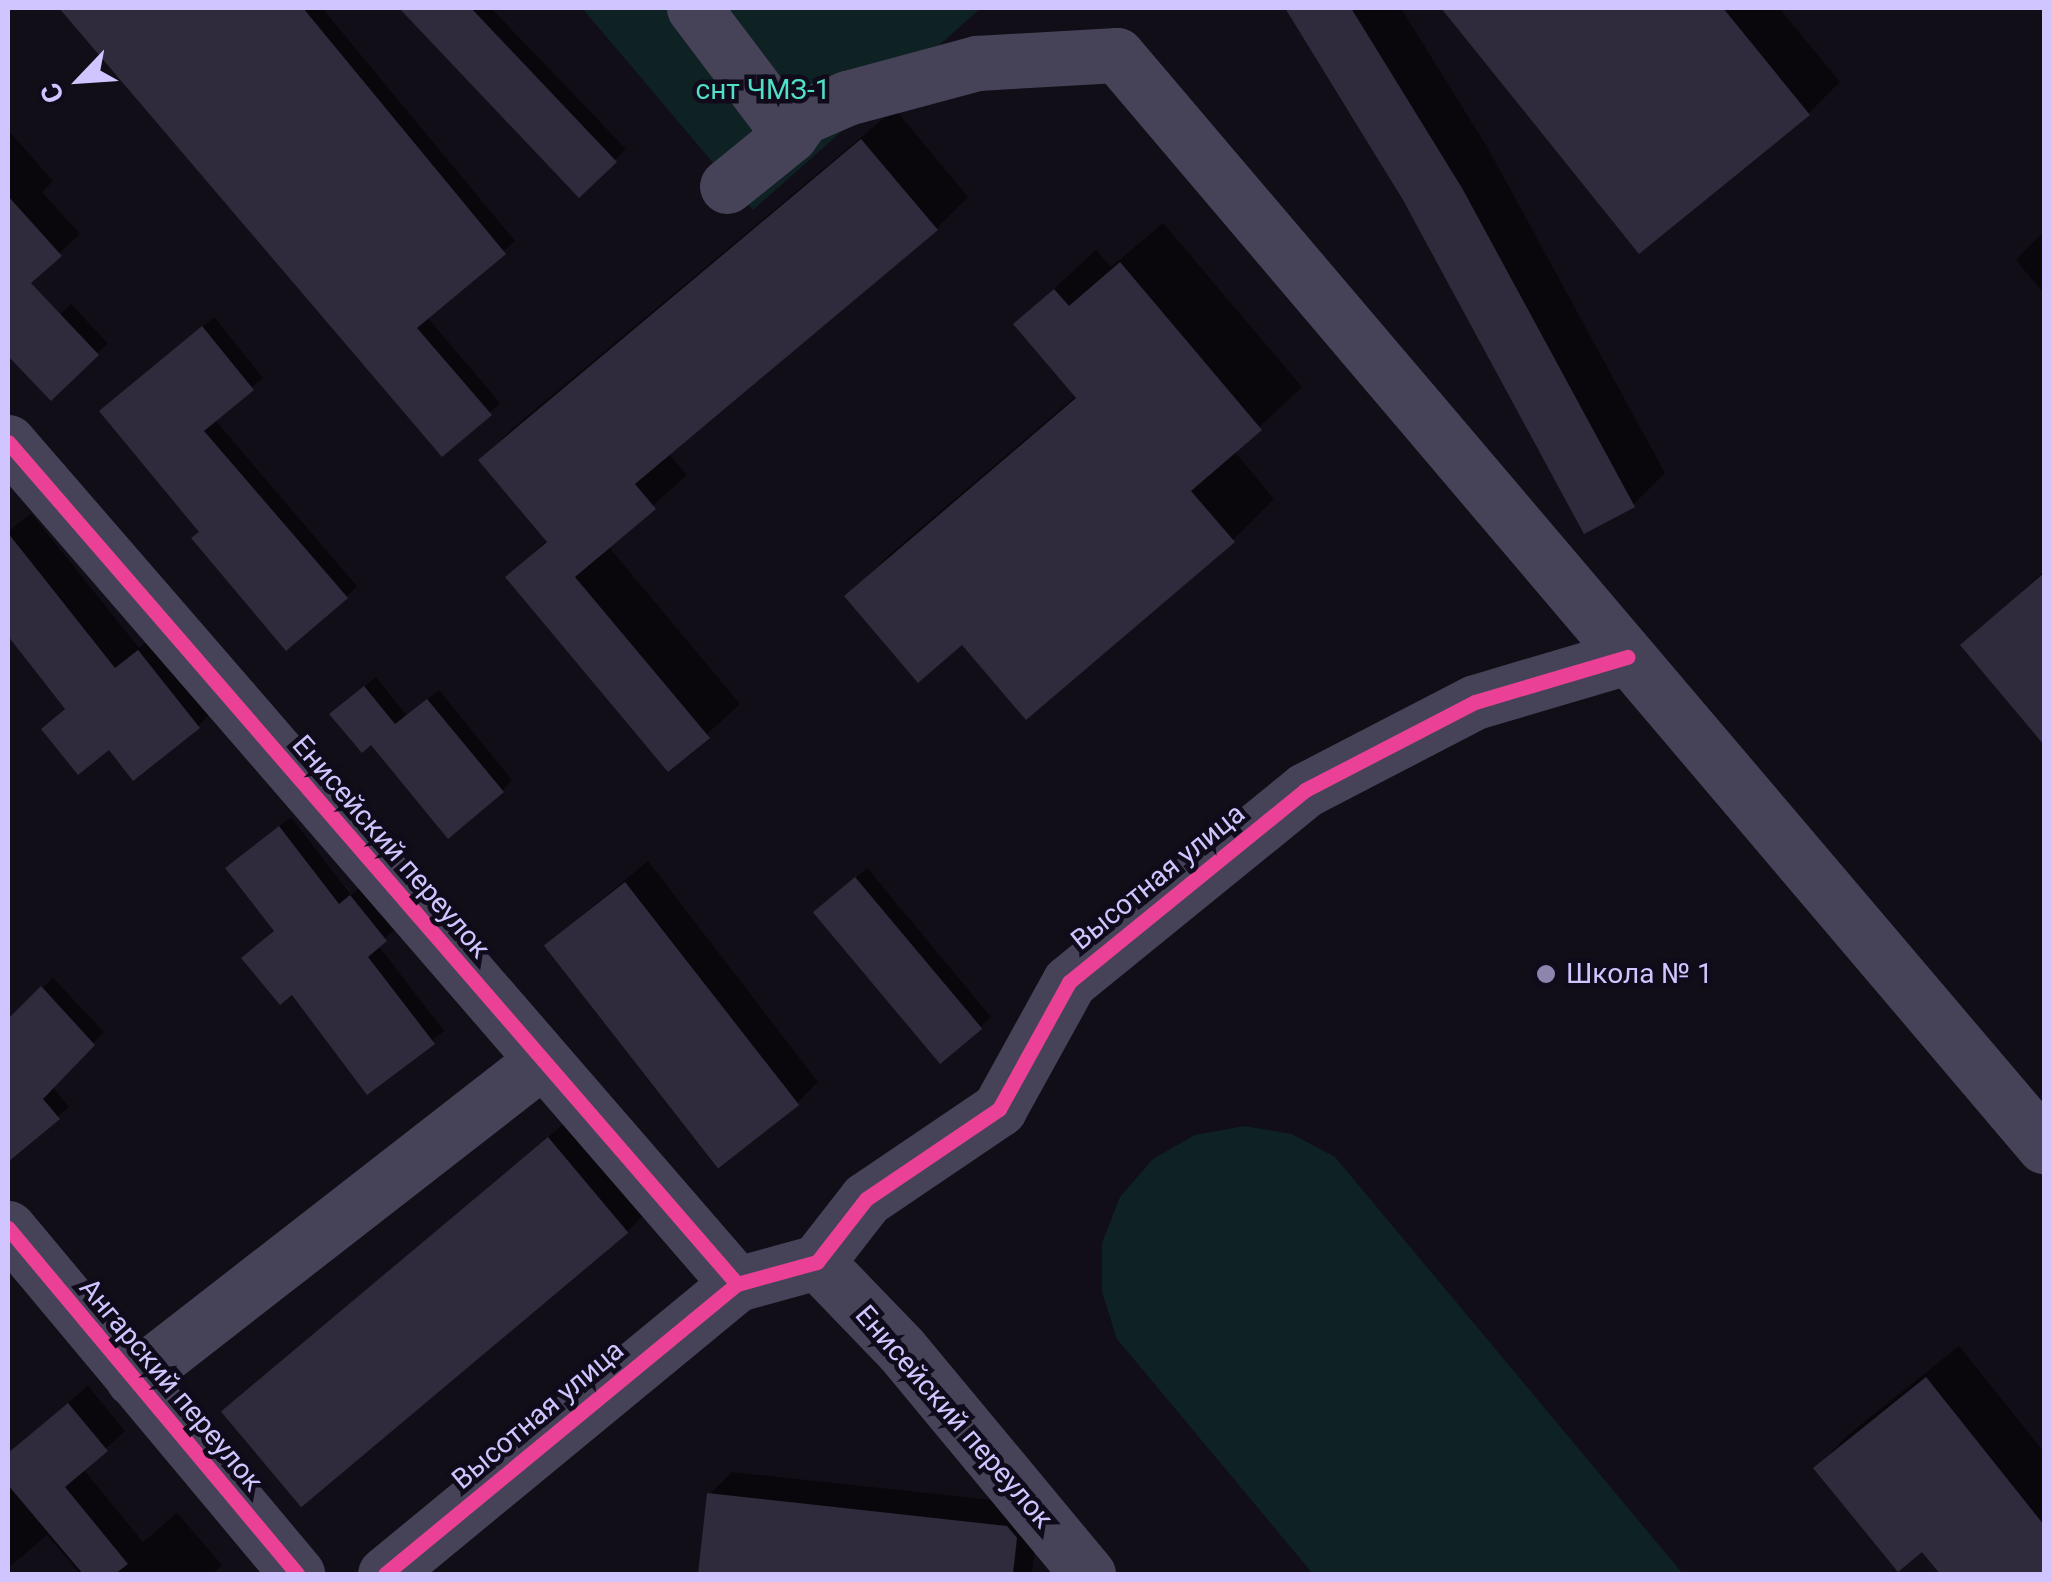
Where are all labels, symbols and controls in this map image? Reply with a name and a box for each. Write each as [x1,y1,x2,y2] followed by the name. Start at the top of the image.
[30,30,130,130] north arrow
[696,73,830,107] park label: снт ЧМЗ-1
[34,78,71,108] text: С
[285,729,497,965] street label: Енисейский переулок
[1064,797,1252,957] street label: Высотная улица
[1566,957,1713,991] place label: Школа № 1
[1535,963,1557,985] marker: Школа № 1
[72,1272,270,1498] street label: Ангарский переулок
[848,1299,1060,1535] street label: Енисейский переулок
[445,1334,631,1496] street label: Высотная улица

